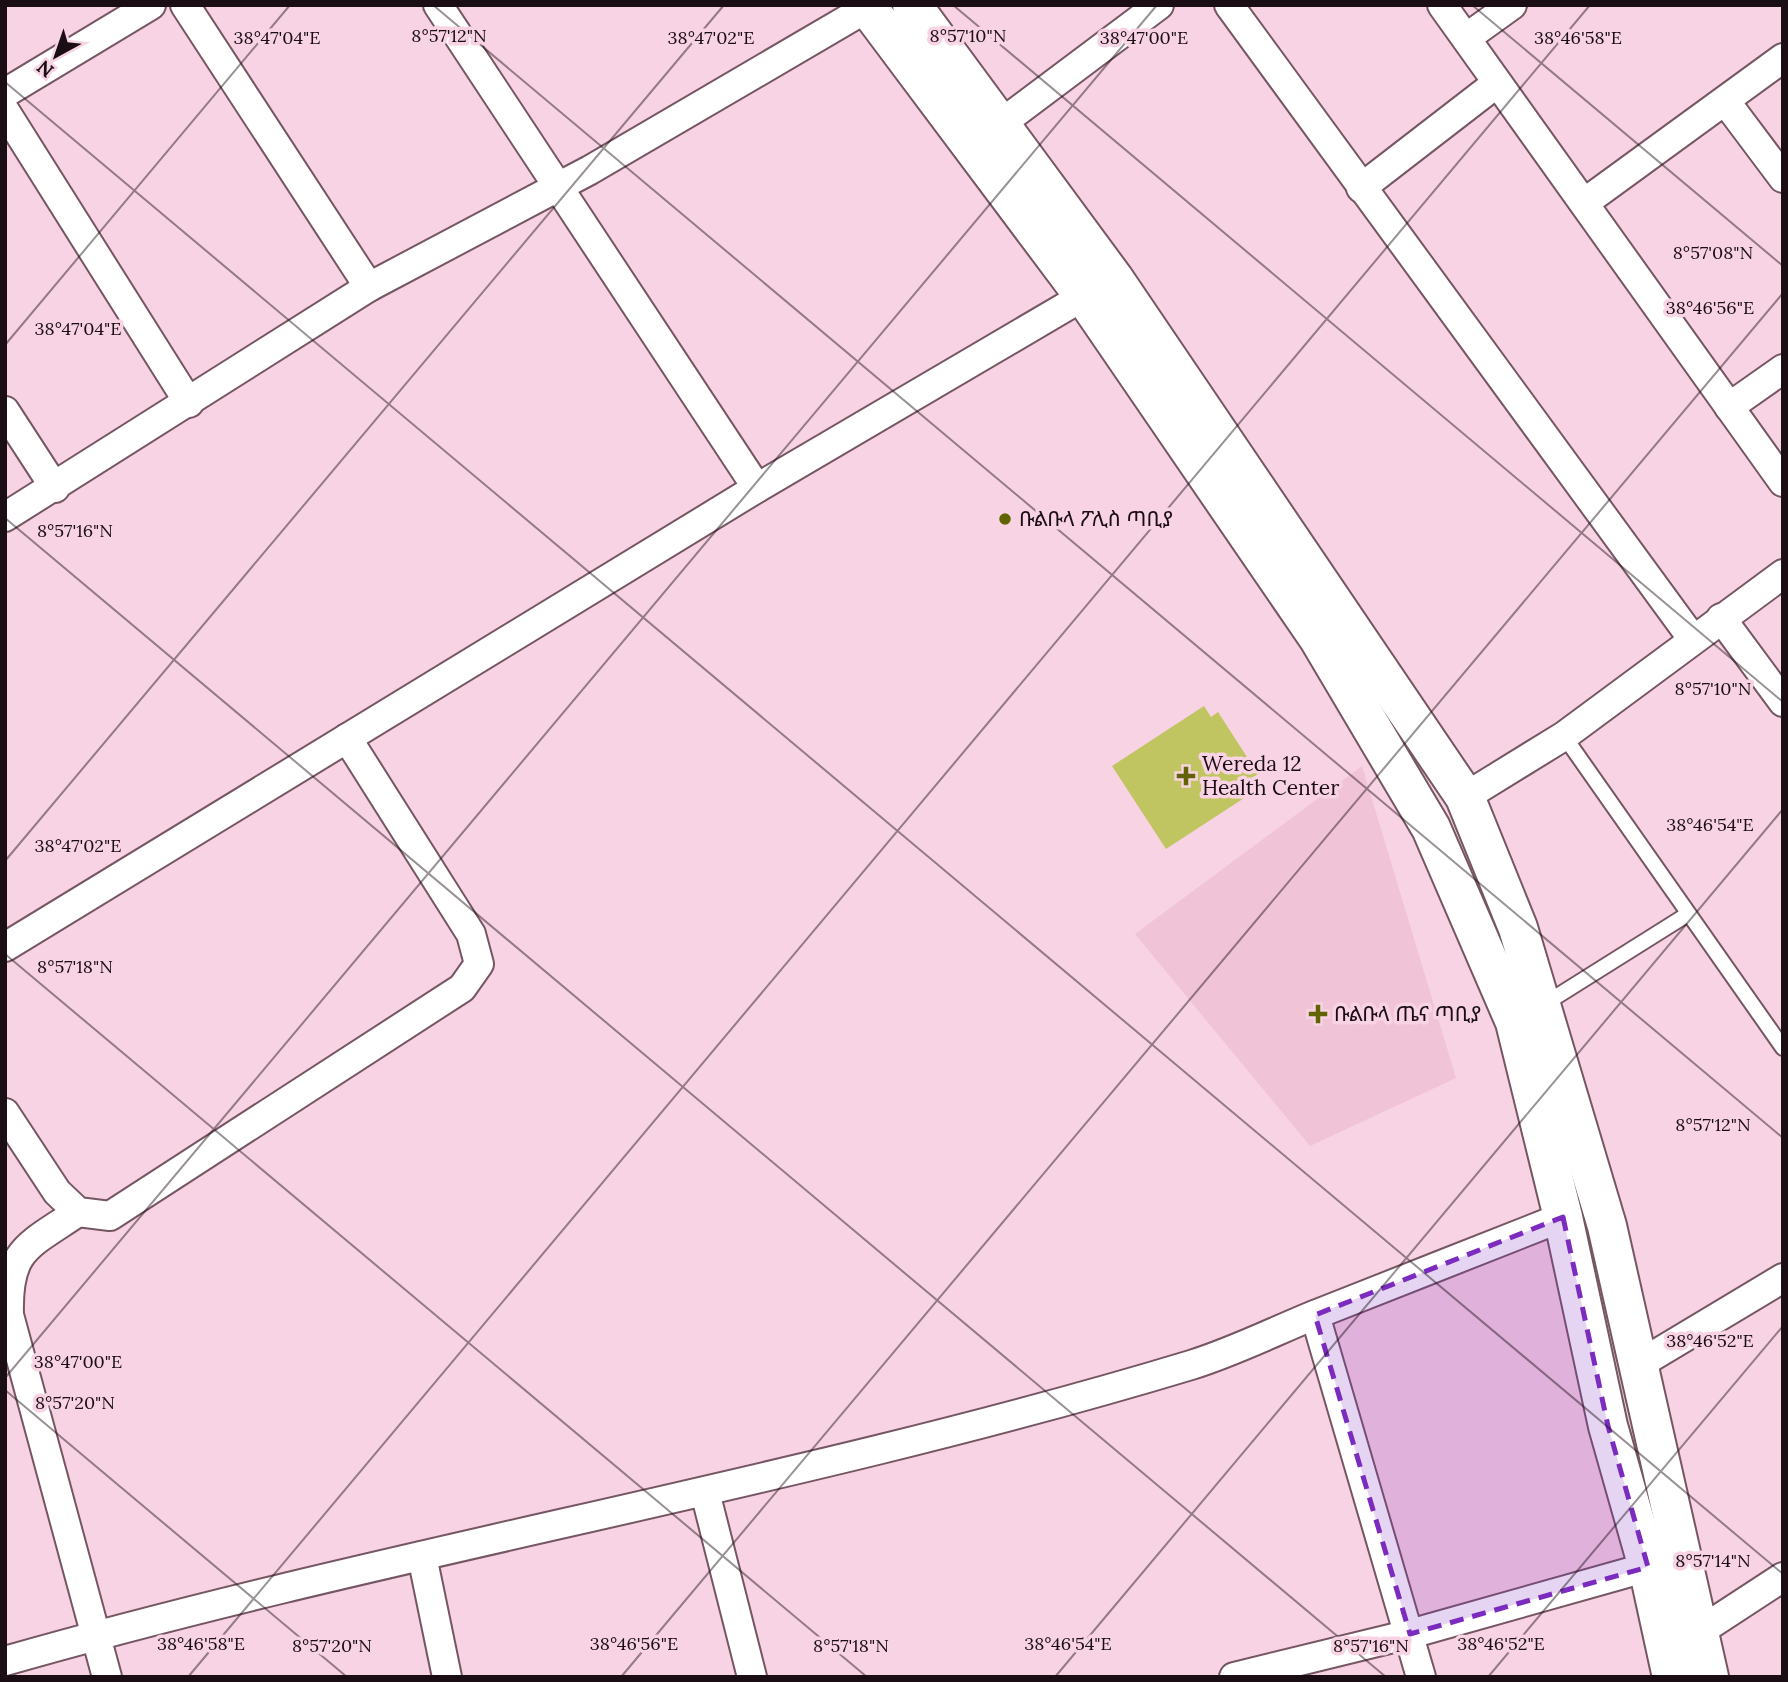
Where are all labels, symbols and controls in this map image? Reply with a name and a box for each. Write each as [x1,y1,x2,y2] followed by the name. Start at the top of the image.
[21,21,91,91] north arrow
[411,24,487,47] text: 8°57'12"N
[930,24,1006,47] text: 8°57'10"N
[234,26,320,49] text: 38°47'04"E
[668,26,754,49] text: 38°47'02"E
[1100,26,1188,49] text: 38°47'00"E
[1534,26,1622,49] text: 38°46'58"E
[31,55,58,83] text: N
[1673,241,1753,264] text: 8°57'08"N
[1666,296,1754,319] text: 38°46'56"E
[35,317,121,340] text: 38°47'04"E
[1019,505,1173,532] place label: ቡልቡላ ፖሊስ ጣቢያ
[997,511,1013,527] marker: ቡልቡላ ፖሊስ ጣቢያ
[37,519,113,542] text: 8°57'16"N
[1675,677,1751,700] text: 8°57'10"N
[1202,750,1339,801] place label: Wereda 12 Health Center
[1176,766,1196,786] marker: Wereda 12 Health Center
[1666,813,1754,836] text: 38°46'54"E
[35,834,121,857] text: 38°47'02"E
[37,955,113,978] text: 8°57'18"N
[1334,1000,1481,1027] place label: ቡልቡላ ጤና ጣቢያ
[1308,1004,1328,1024] marker: ቡልቡላ ጤና ጣቢያ
[1675,1113,1751,1136] text: 8°57'12"N
[1666,1329,1754,1352] text: 38°46'52"E
[34,1350,122,1373] text: 38°47'00"E
[35,1391,115,1414] text: 8°57'20"N
[1675,1549,1751,1572] text: 8°57'14"N
[157,1632,245,1655] text: 38°46'58"E
[590,1632,678,1655] text: 38°46'56"E
[1024,1632,1112,1655] text: 38°46'54"E
[1457,1632,1545,1655] text: 38°46'52"E
[292,1634,372,1657] text: 8°57'20"N
[813,1634,889,1657] text: 8°57'18"N
[1333,1634,1409,1657] text: 8°57'16"N

